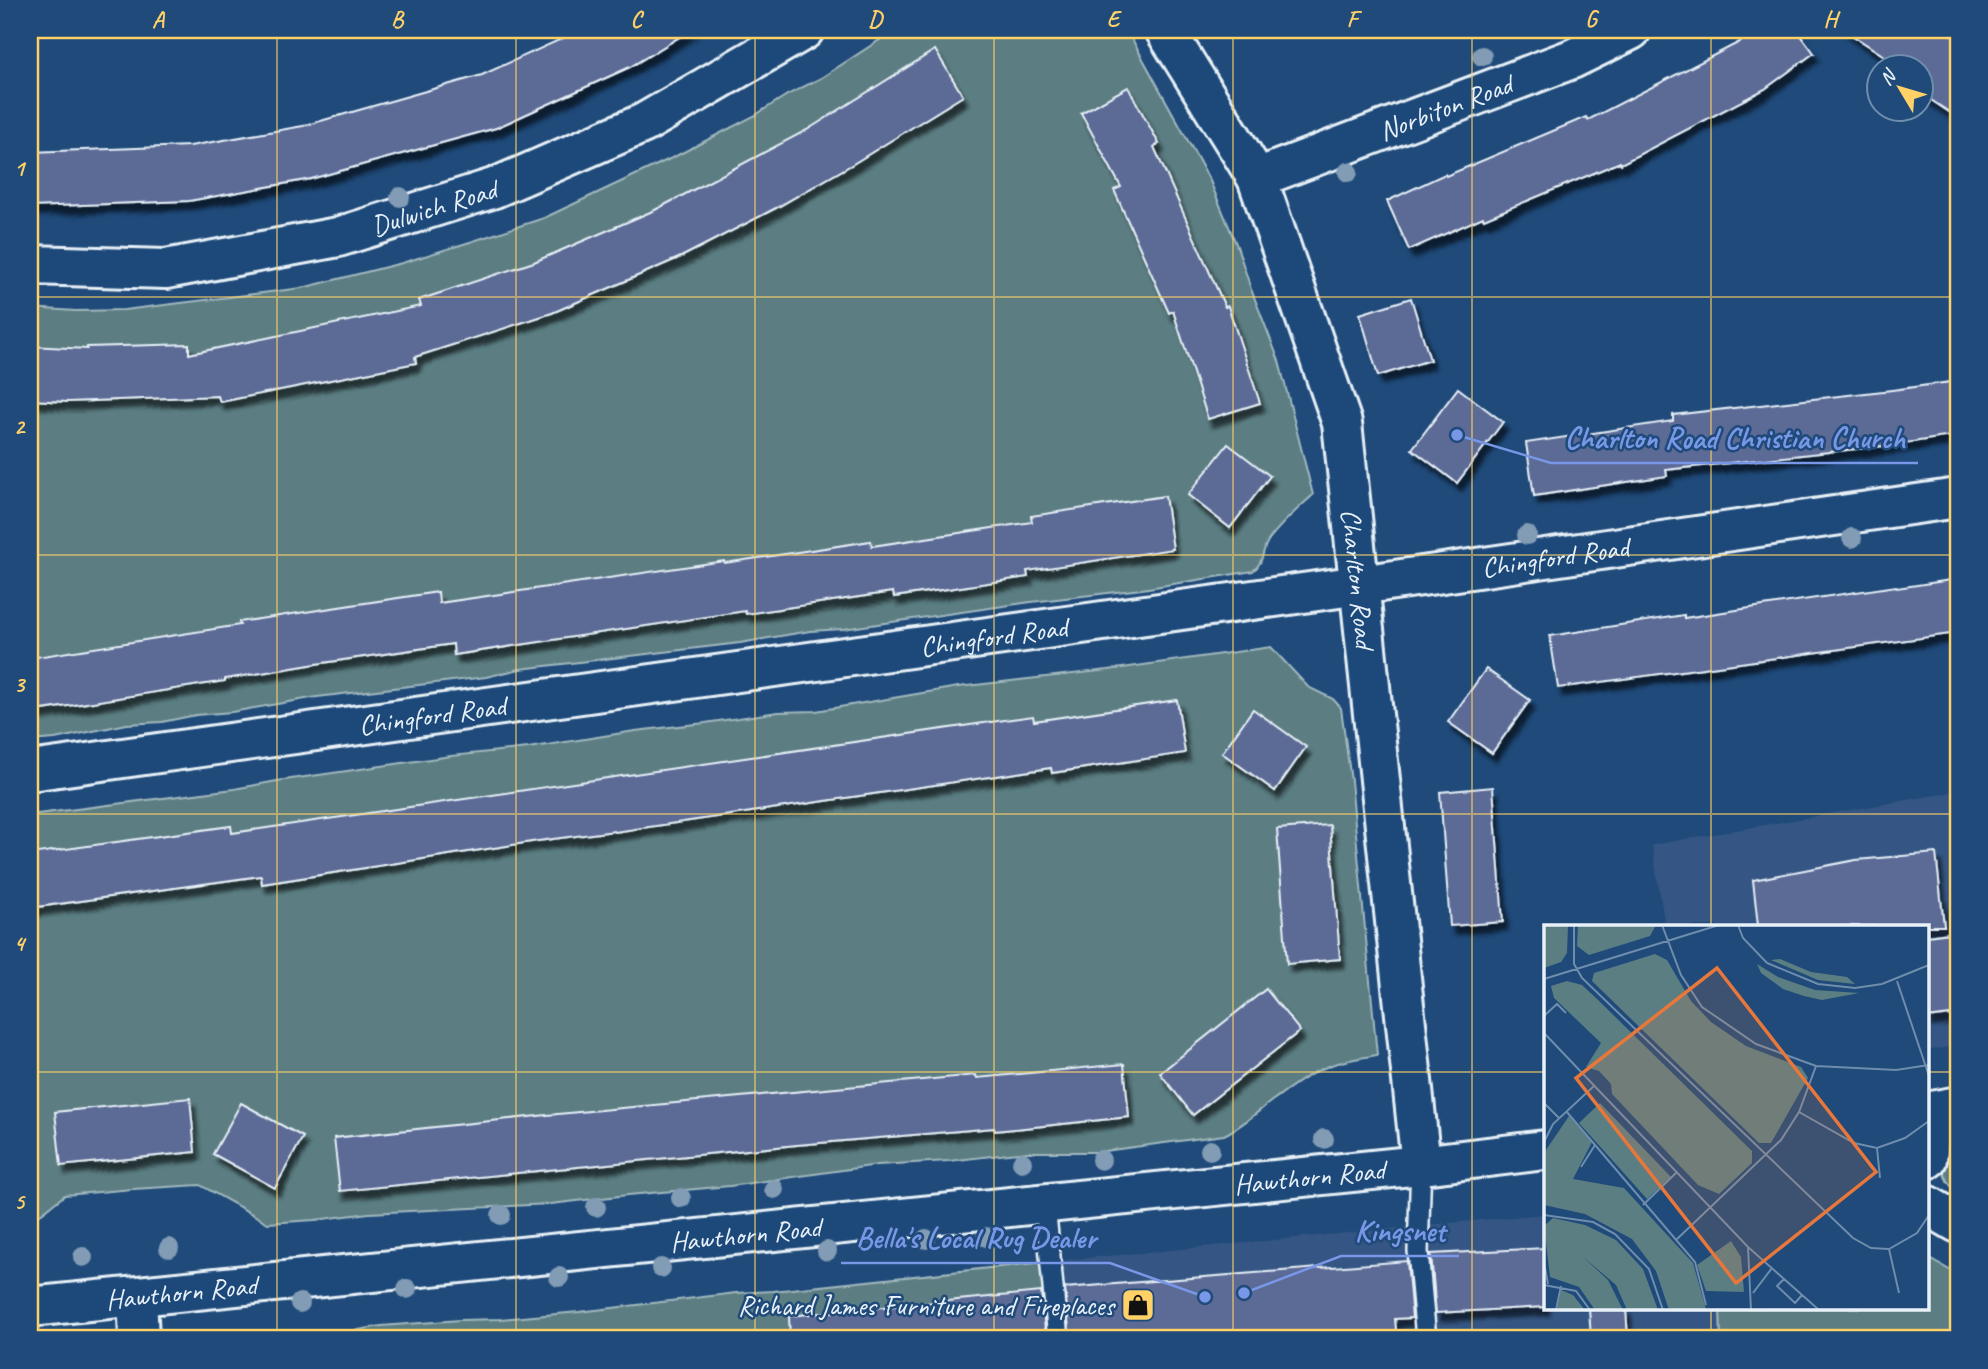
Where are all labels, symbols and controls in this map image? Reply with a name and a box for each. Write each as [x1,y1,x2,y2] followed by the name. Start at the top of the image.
[152,5,166,34] text: A
[391,5,405,34] text: B
[631,5,645,34] text: C
[868,5,884,34] text: D
[1107,5,1123,34] text: E
[1347,5,1363,34] text: F
[1585,5,1600,34] text: G
[1823,5,1841,34] text: H
[1866,52,1936,122] north arrow
[1874,64,1902,90] text: N
[1374,65,1520,148] street label: Norbiton Road
[14,154,27,183] text: 1
[367,170,504,244] street label: Dulwich Road
[14,412,27,441] text: 2
[1551,412,1918,463] callout: Charlton Road Christian Church
[1565,419,1906,457] text: Charlton Road Christian Church
[1333,507,1383,654] street label: Charlton Road
[1479,529,1635,585] street label: Chingford Road
[918,609,1073,664] street label: Chingford Road
[14,670,27,699] text: 3
[356,687,512,743] street label: Chingford Road
[1544,925,1928,1310] inset map
[14,929,27,958] text: 4
[1232,1151,1391,1202] street label: Hawthorn Road
[14,1187,26,1216] text: 5
[1341,1205,1459,1256] callout: Kingsnet
[668,1209,826,1260] street label: Hawthorn Road
[841,1212,1110,1263] callout: Bella's Local Rug Dealer
[1355,1212,1448,1250] text: Kingsnet
[856,1219,1099,1257] text: Bella's Local Rug Dealer
[104,1267,262,1317] street label: Hawthorn Road
[1119,1286,1157,1324] shop icon: Richard James Furniture and Fireplaces
[738,1288,1116,1323] place label: Richard James Furniture and Fireplaces

